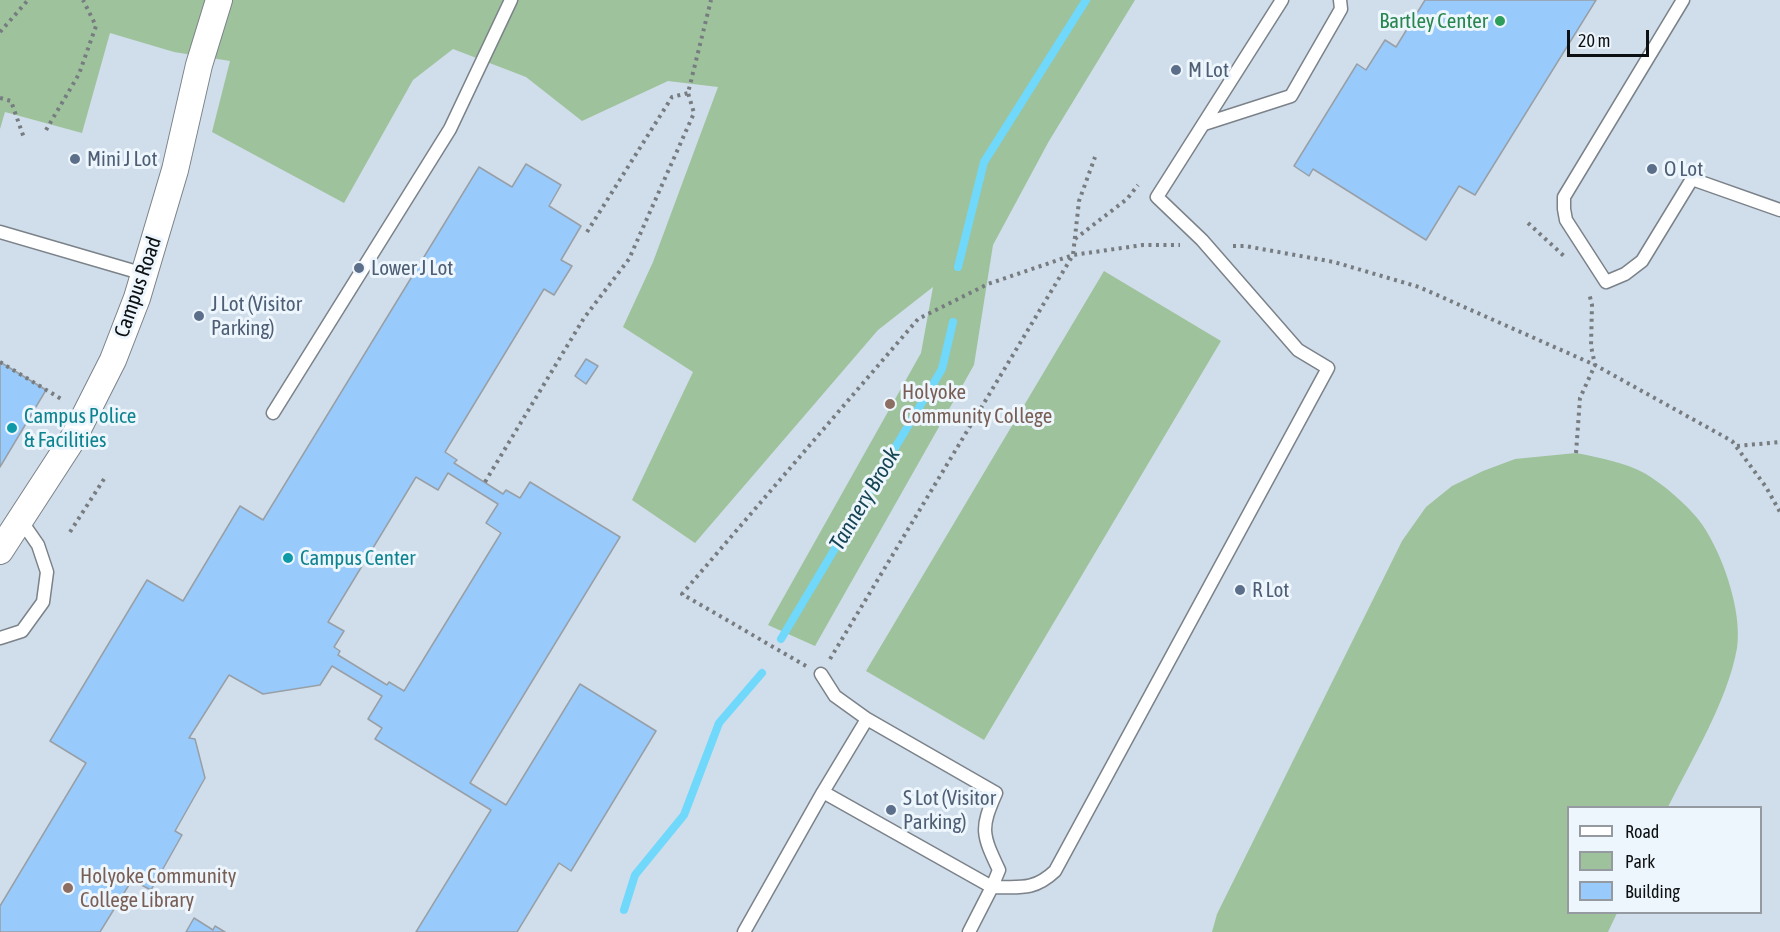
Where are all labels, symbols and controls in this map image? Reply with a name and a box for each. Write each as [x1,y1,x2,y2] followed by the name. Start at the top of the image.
[1379,8,1488,34] place label: Bartley Center
[1493,14,1507,28] marker: Bartley Center
[1570,18,1652,56] scale bar
[1578,30,1610,51] text: 20 m
[1188,57,1229,83] place label: M Lot
[1169,63,1183,77] marker: M Lot
[87,146,157,172] place label: Mini J Lot
[68,152,82,166] marker: Mini J Lot
[1664,156,1703,182] place label: O Lot
[1645,162,1659,176] marker: O Lot
[109,233,167,341] street label: Campus Road
[371,255,453,281] place label: Lower J Lot
[352,261,366,275] marker: Lower J Lot
[211,291,302,341] place label: J Lot (Visitor Parking)
[192,309,206,323] marker: J Lot (Visitor Parking)
[902,379,1052,429] place label: Holyoke Community College
[883,397,897,411] marker: Holyoke Community College
[24,403,136,453] place label: Campus Police & Facilities
[5,421,19,435] marker: Campus Police & Facilities
[824,443,906,555] water label: Tannery Brook
[300,545,415,571] place label: Campus Center
[281,551,295,565] marker: Campus Center
[1252,577,1289,603] place label: R Lot
[1233,583,1247,597] marker: R Lot
[903,785,996,835] place label: S Lot (Visitor Parking)
[884,803,898,817] marker: S Lot (Visitor Parking)
[1567,806,1762,914] legend
[1625,821,1659,842] text: Road
[1625,851,1655,872] text: Park
[80,863,236,913] place label: Holyoke Community College Library
[61,881,75,895] marker: Holyoke Community College Library
[1625,881,1680,902] text: Building

